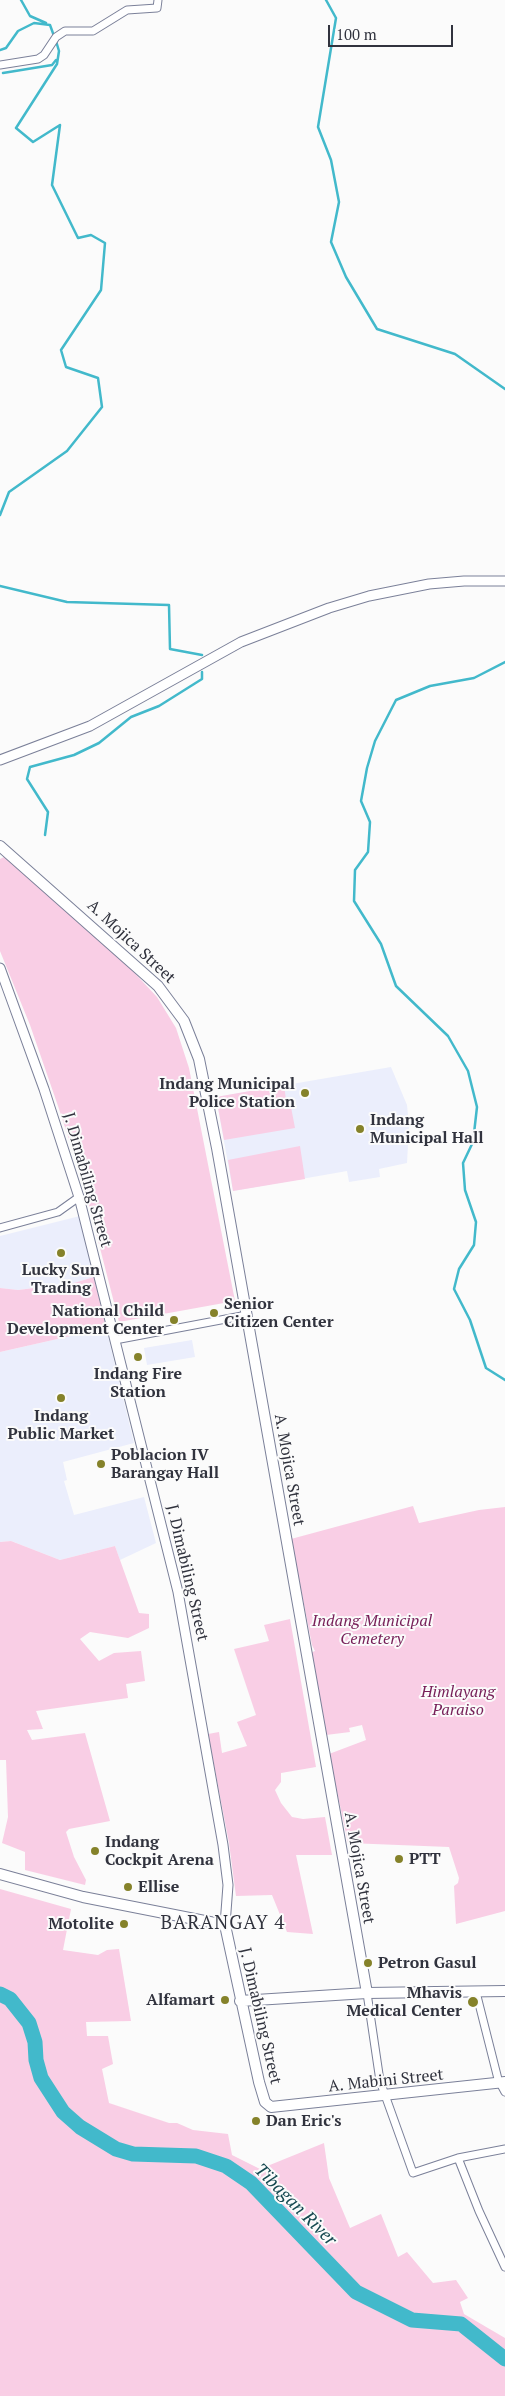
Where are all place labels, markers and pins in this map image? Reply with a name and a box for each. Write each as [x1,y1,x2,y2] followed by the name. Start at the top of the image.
[159,1074,295,1112] place label: Indang Municipal Police Station
[299,1087,311,1099] marker: Indang Municipal Police Station
[370,1110,484,1148] place label: Indang Municipal Hall
[354,1123,366,1135] marker: Indang Municipal Hall
[55,1247,67,1259] marker: Lucky Sun Trading
[22,1260,100,1298] place label: Lucky Sun Trading
[224,1294,334,1332] place label: Senior Citizen Center
[7,1301,164,1339] place label: National Child Development Center
[208,1307,220,1319] marker: Senior Citizen Center
[168,1314,180,1326] marker: National Child Development Center
[132,1351,144,1363] marker: Indang Fire Station
[94,1364,182,1402] place label: Indang Fire Station
[55,1392,67,1404] marker: Indang Public Market
[8,1406,114,1444] place label: Indang Public Market
[111,1445,219,1483] place label: Poblacion IV Barangay Hall
[95,1458,107,1470] marker: Poblacion IV Barangay Hall
[105,1832,214,1870] place label: Indang Cockpit Arena
[89,1845,101,1857] marker: Indang Cockpit Arena
[409,1849,441,1869] place label: PTT
[393,1853,405,1865] marker: PTT
[138,1877,179,1897] place label: Ellise
[122,1881,134,1893] marker: Ellise
[48,1914,114,1934] place label: Motolite
[118,1918,130,1930] marker: Motolite
[378,1953,477,1973] place label: Petron Gasul
[362,1957,374,1969] marker: Petron Gasul
[346,1983,462,2021] place label: Mhavis Medical Center
[146,1990,215,2010] place label: Alfamart
[219,1994,231,2006] marker: Alfamart
[466,1995,480,2009] marker: Mhavis Medical Center
[266,2111,342,2131] place label: Dan Eric's
[250,2115,262,2127] marker: Dan Eric's

